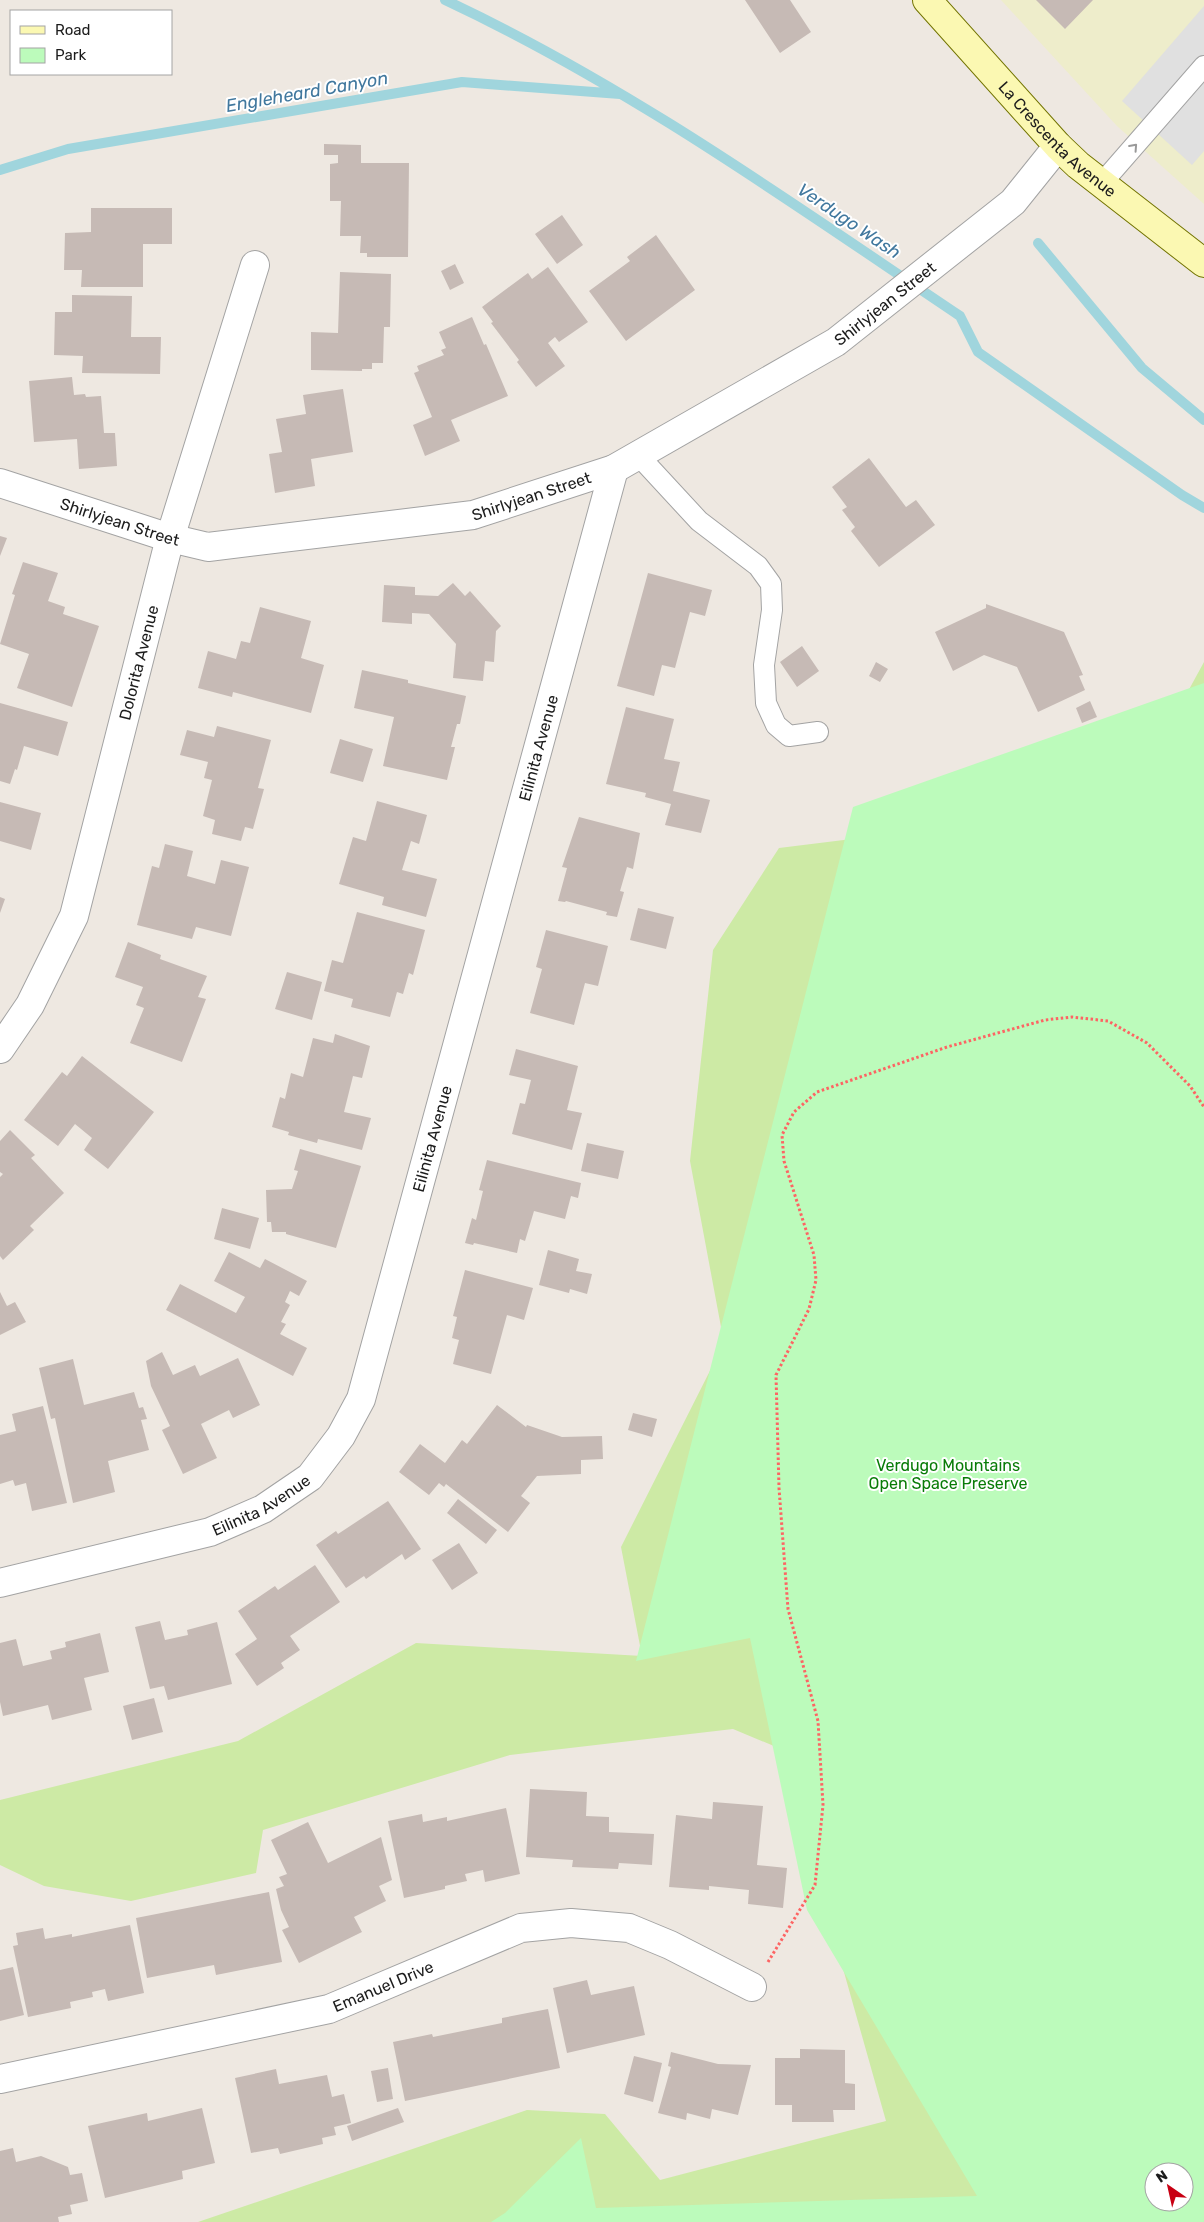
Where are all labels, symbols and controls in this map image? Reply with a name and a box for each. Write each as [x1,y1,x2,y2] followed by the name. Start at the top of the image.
[10,10,172,75] legend
[55,21,91,39] text: Road
[55,46,86,64] text: Park
[224,67,390,117] water label: Engleheard Canyon
[994,77,1120,201] street label: La Crescenta Avenue
[1128,143,1137,152] one-way arrow
[793,178,905,264] water label: Verdugo Wash
[831,258,940,350] street label: Shirlyjean Street
[469,468,593,525] street label: Shirlyjean Street
[58,494,181,550] street label: Shirlyjean Street
[115,603,163,722] street label: Dolorita Avenue
[515,693,562,803] street label: Eilinita Avenue
[409,1083,456,1194] street label: Eilinita Avenue
[869,1456,1027,1493] park label: Verdugo Mountains Open Space Preserve
[209,1471,314,1540] street label: Eilinita Avenue
[330,1957,436,2016] street label: Emanuel Drive
[1144,2162,1194,2212] north arrow
[1153,2167,1171,2187] text: N

